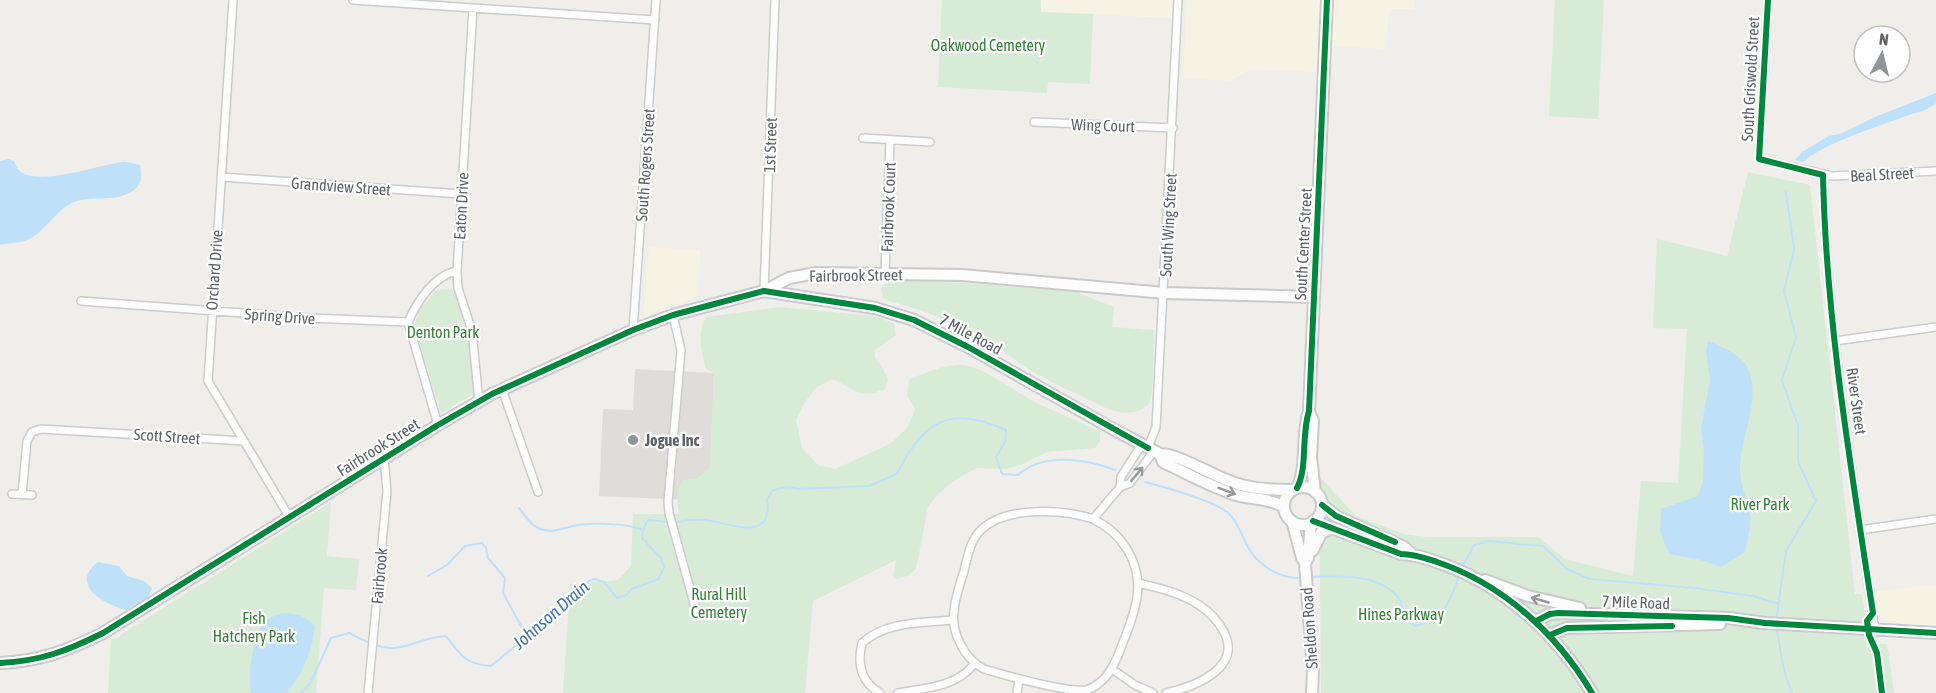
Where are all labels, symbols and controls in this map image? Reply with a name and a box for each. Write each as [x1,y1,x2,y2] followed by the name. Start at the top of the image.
[1738,16,1762,142] street label: South Griswold Street
[1852,24,1912,84] north arrow
[1878,30,1890,49] text: N
[931,36,1046,55] park label: Oakwood Cemetery
[632,107,659,222] street label: South Rogers Street
[1071,115,1136,136] street label: Wing Court
[760,117,780,173] street label: 1st Street
[877,161,899,252] street label: Fairbrook Court
[1850,163,1915,185] street label: Beal Street
[450,172,472,240] street label: Eaton Drive
[1156,172,1181,277] street label: South Wing Street
[291,174,392,198] street label: Grandview Street
[1291,187,1315,301] street label: South Center Street
[202,229,226,311] street label: Orchard Drive
[809,265,903,285] street label: Fairbrook Street
[244,305,316,328] street label: Spring Drive
[937,310,1005,358] street label: 7 Mile Road
[407,323,479,341] park label: Denton Park
[1843,366,1871,436] street label: River Street
[334,414,423,479] street label: Fairbrook Street
[133,425,201,447] street label: Scott Street
[644,431,700,449] place label: Jogue Inc
[626,433,640,447] marker: Jogue Inc
[1131,466,1144,482] one-way arrow
[1217,487,1236,498] one-way arrow
[1730,495,1790,513] park label: River Park
[368,547,390,605] street label: Fairbrook
[508,576,593,654] water label: Johnson Drain
[691,585,748,622] park label: Rural Hill Cemetery
[1297,587,1321,669] street label: Sheldon Road
[1602,592,1670,612] street label: 7 Mile Road
[1531,593,1550,605] one-way arrow
[1358,605,1444,624] park label: Hines Parkway
[213,609,295,646] park label: Fish Hatchery Park

